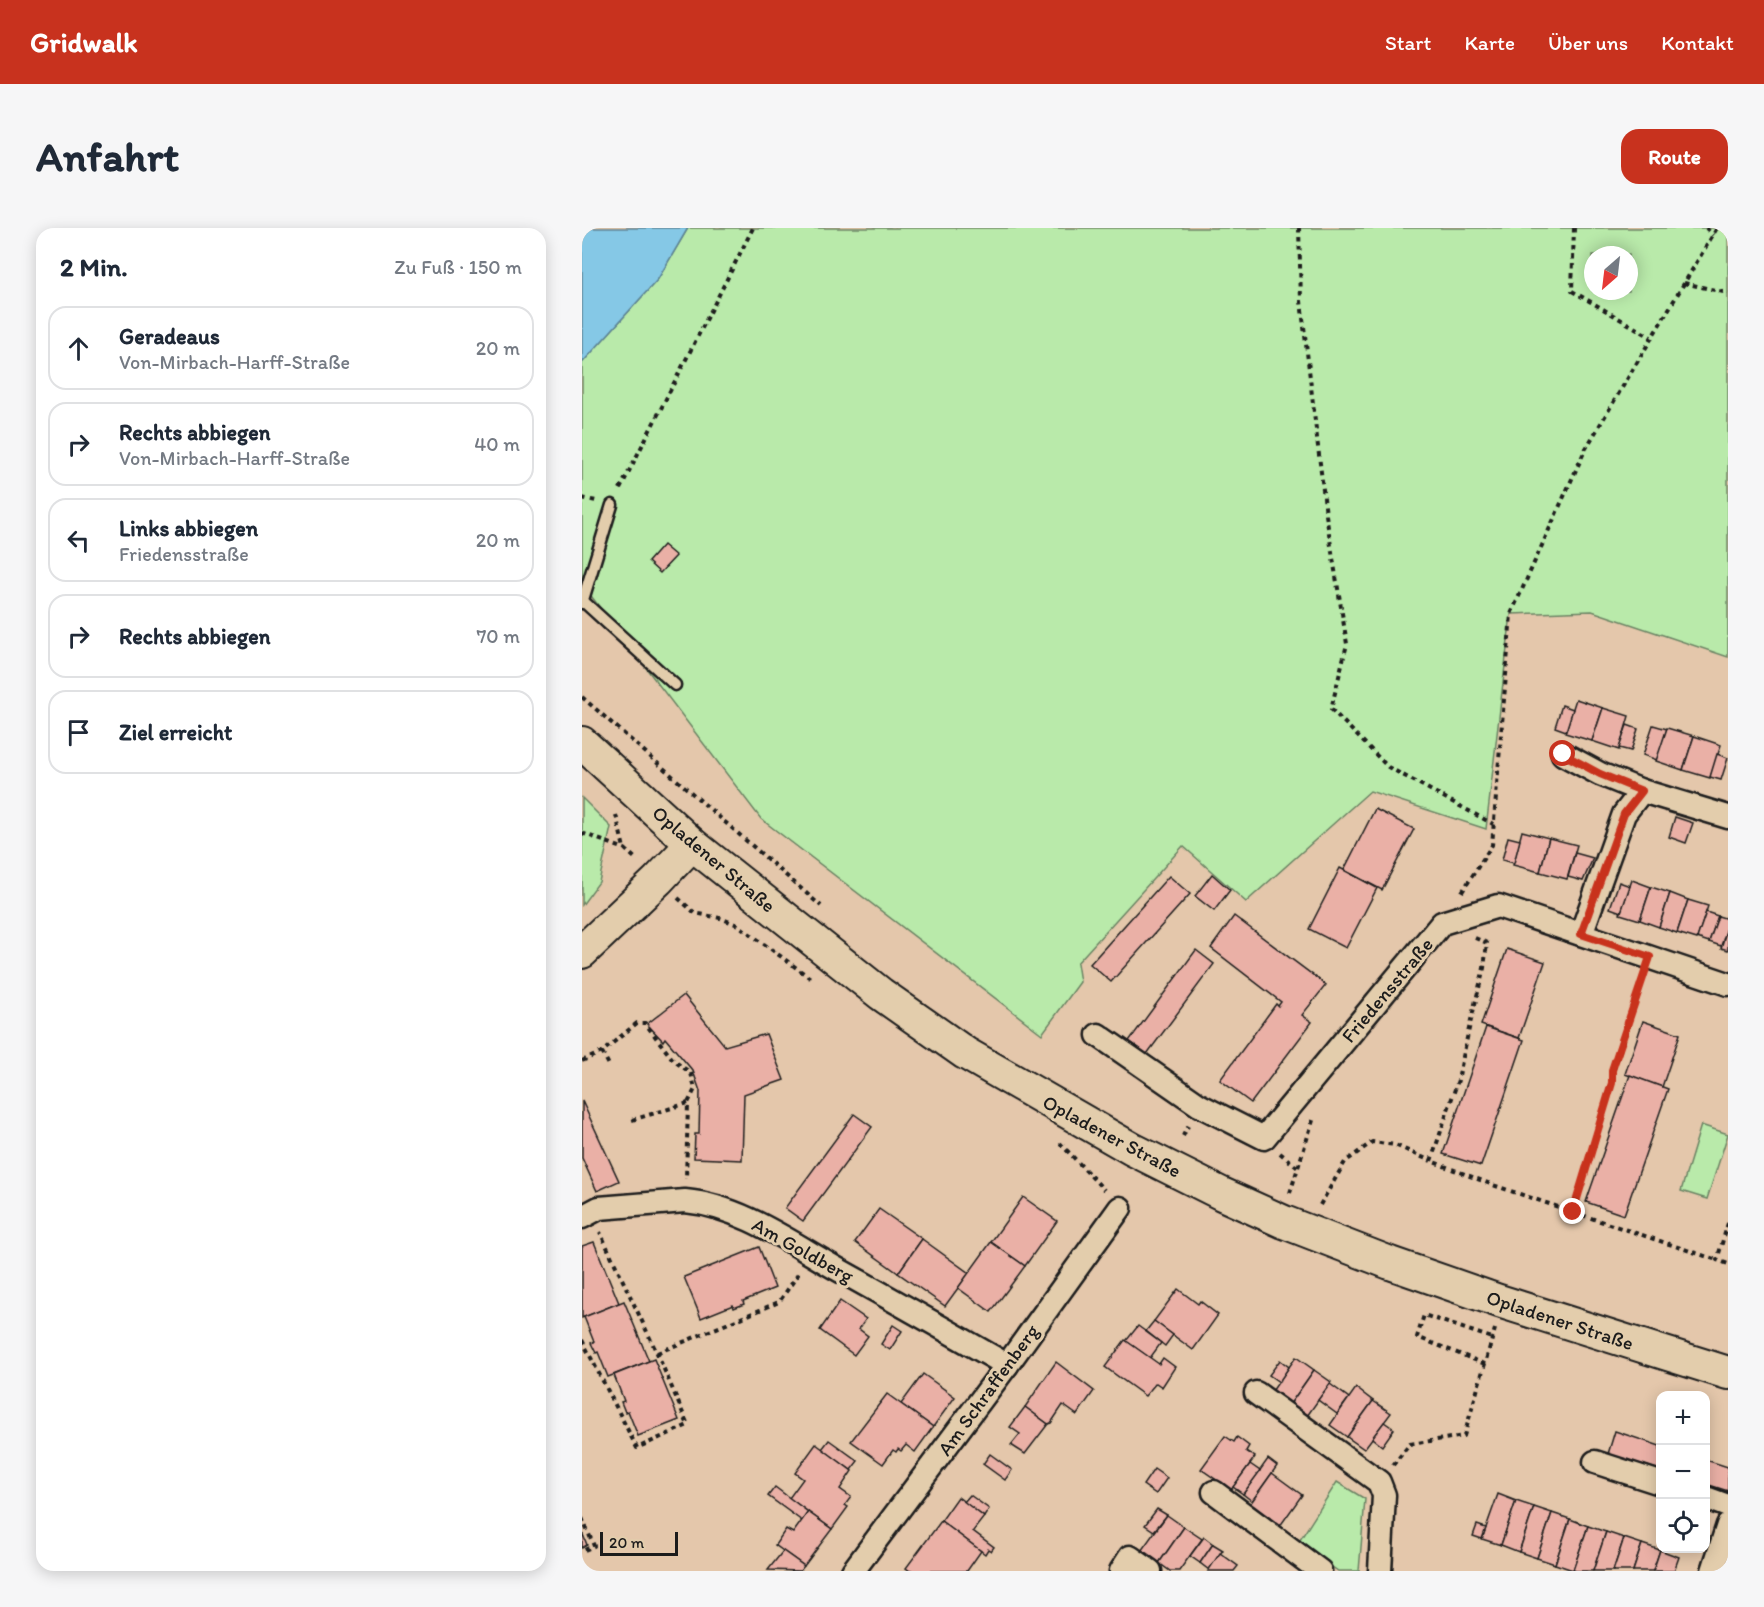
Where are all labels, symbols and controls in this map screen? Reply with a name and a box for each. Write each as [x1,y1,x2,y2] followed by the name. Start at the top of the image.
[30,25,138,59] text: Gridwalk
[1385,30,1431,55] text: Start
[1464,30,1515,55] text: Karte
[1548,30,1628,55] text: Über uns
[1661,30,1734,55] text: Kontakt
[1621,129,1728,184] button: Route
[36,131,179,182] text: Anfahrt
[1584,246,1638,300] north arrow
[60,251,128,283] text: 2 Min.
[394,255,522,279] text: Zu Fuß · 150 m
[119,323,220,350] text: Geradeaus
[62,332,95,365] icon: ahead
[476,336,520,360] text: 20 m
[119,350,350,374] text: Von-Mirbach-Harff-Straße
[119,419,271,446] text: Rechts abbiegen
[62,428,95,461] icon: right
[474,432,520,456] text: 40 m
[119,446,350,470] text: Von-Mirbach-Harff-Straße
[119,515,258,542] text: Links abbiegen
[62,524,95,557] icon: left
[476,528,520,552] text: 20 m
[119,542,249,566] text: Friedensstraße
[62,620,95,653] icon: right
[119,623,271,650] text: Rechts abbiegen
[476,624,520,648] text: 70 m
[62,716,95,749] icon: arrive
[119,719,232,746] text: Ziel erreicht
[1549,740,1575,766] route start
[648,801,780,917] street label: Opladener Straße
[1336,933,1438,1047] street label: Friedensstraße
[1039,1089,1185,1183] street label: Opladener Straße
[1559,1198,1585,1224] route end
[748,1212,859,1288] street label: Am Goldberg
[1483,1285,1637,1355] street label: Opladener Straße
[932,1319,1044,1460] street label: Am Schraffenberg
[1656,1391,1710,1553] map controls
[1656,1391,1710,1445] button: +
[1656,1445,1710,1499] button: −
[1656,1499,1710,1553] button: locate
[600,1529,678,1556] scale bar
[609,1533,644,1552] text: 20 m

